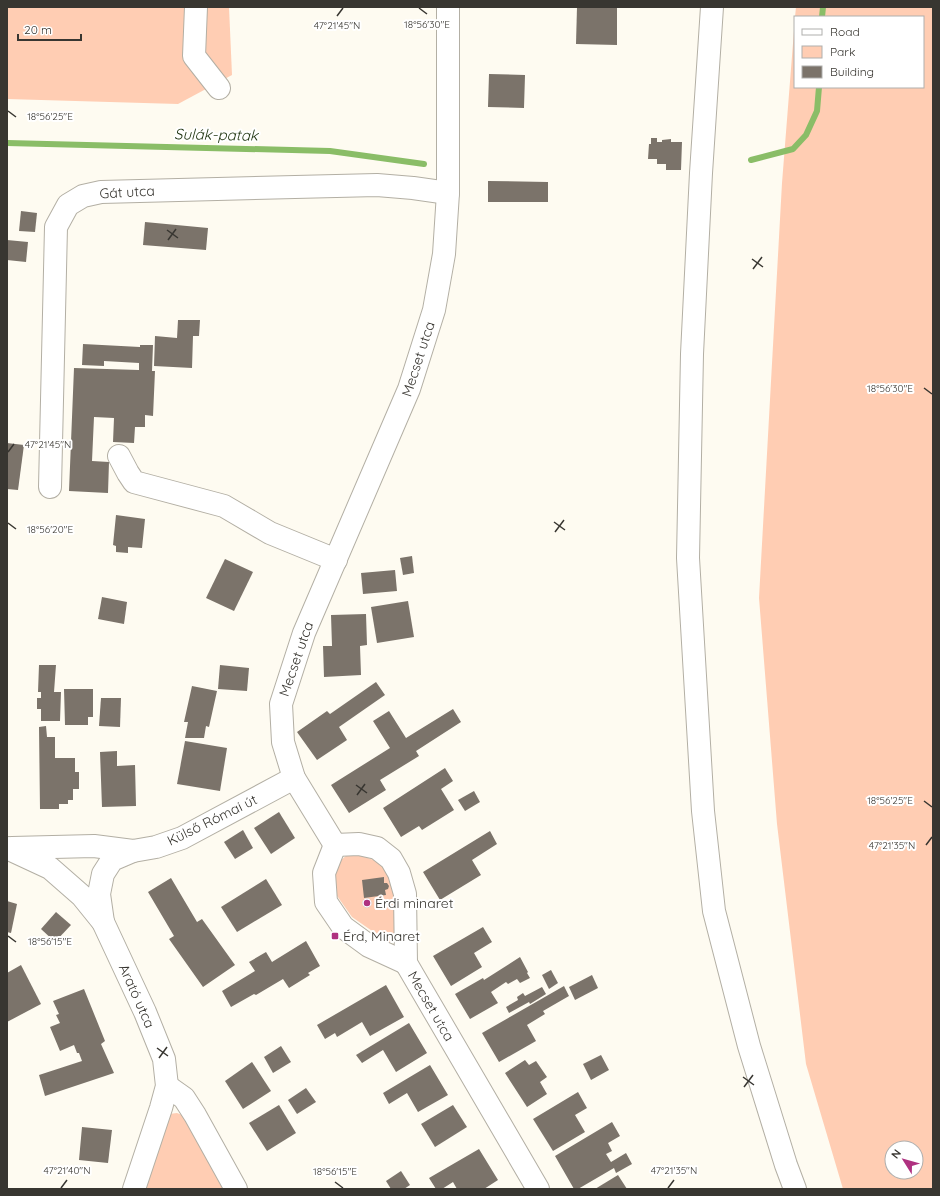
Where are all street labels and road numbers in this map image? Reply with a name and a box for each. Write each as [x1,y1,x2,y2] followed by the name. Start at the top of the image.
[99,182,155,202] street label: Gát utca
[397,319,439,399] street label: Mecset utca
[275,619,317,699] street label: Mecset utca
[164,790,260,850] street label: Külső Római út
[115,961,159,1031] street label: Arató utca
[404,968,458,1044] street label: Mecset utca

